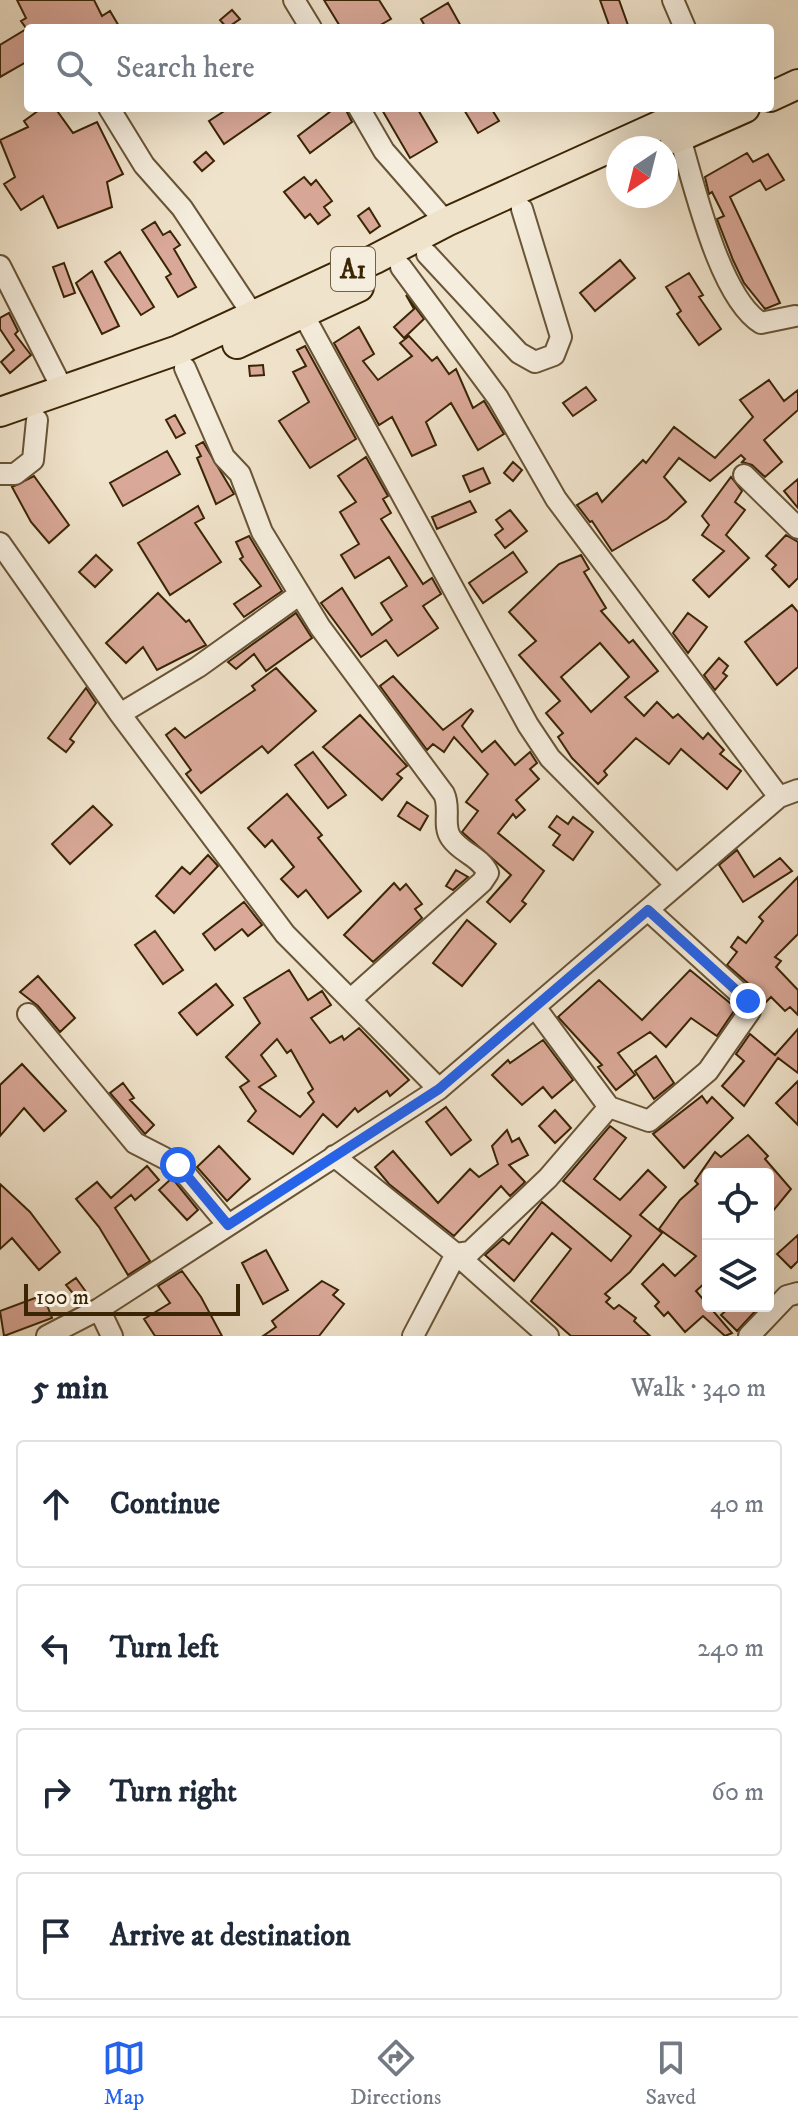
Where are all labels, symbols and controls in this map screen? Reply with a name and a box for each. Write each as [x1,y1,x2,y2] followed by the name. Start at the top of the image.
[24,24,774,112] search box
[52,46,96,90] icon: search
[116,50,255,87] text: Search here
[606,136,678,208] north arrow
[331,247,375,291] road number: A1
[730,983,766,1019] route end
[160,1147,196,1183] route start
[702,1168,774,1312] map controls
[702,1168,774,1240] button: locate
[702,1240,774,1312] button: layers
[24,1280,240,1316] scale bar
[36,1284,89,1311] text: 100 m
[32,1367,108,1409] text: 5 min
[631,1372,766,1405] text: Walk · 340 m
[34,1482,78,1526] icon: ahead
[110,1486,220,1523] text: Continue
[710,1488,764,1521] text: 40 m
[34,1626,78,1670] icon: left
[110,1630,219,1667] text: Turn left
[697,1632,764,1665] text: 240 m
[34,1770,78,1814] icon: right
[110,1774,237,1811] text: Turn right
[711,1776,764,1809] text: 60 m
[34,1914,78,1958] icon: arrive
[110,1918,351,1955] text: Arrive at destination
[102,2036,146,2111] tab: Map
[350,2036,441,2111] tab: Directions
[645,2036,696,2111] tab: Saved

